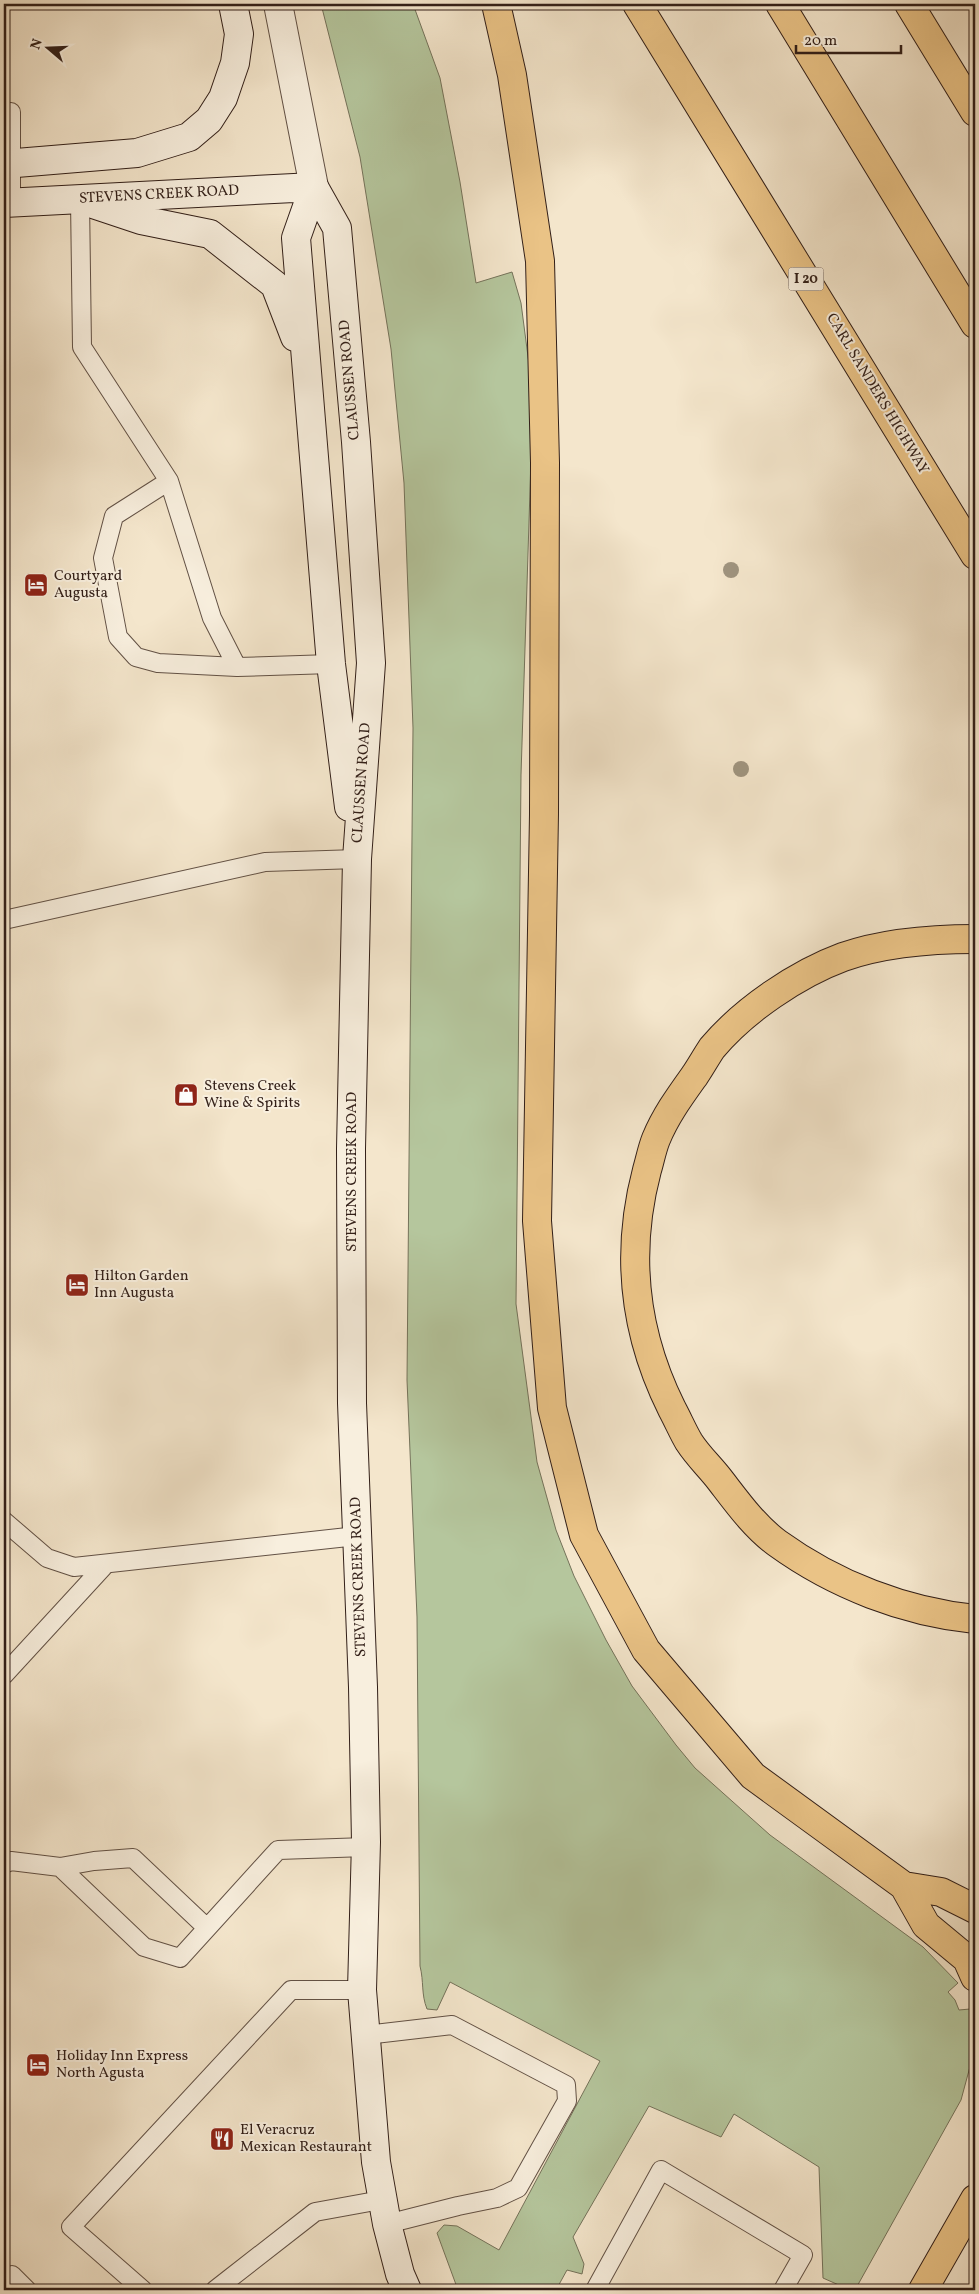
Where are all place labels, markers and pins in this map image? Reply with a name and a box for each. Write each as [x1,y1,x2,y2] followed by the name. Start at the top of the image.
[54,566,122,604] place label: Courtyard Augusta
[23,572,49,598] hotel icon: Courtyard Augusta
[204,1076,300,1114] place label: Stevens Creek Wine & Spirits
[173,1082,199,1108] shop icon: Stevens Creek Wine & Spirits
[94,1266,189,1304] place label: Hilton Garden Inn Augusta
[64,1272,90,1298] hotel icon: Hilton Garden Inn Augusta
[56,2046,188,2084] place label: Holiday Inn Express North Agusta
[25,2052,51,2078] hotel icon: Holiday Inn Express North Agusta
[240,2120,372,2158] place label: El Veracruz Mexican Restaurant
[209,2126,235,2152] restaurant icon: El Veracruz Mexican Restaurant

